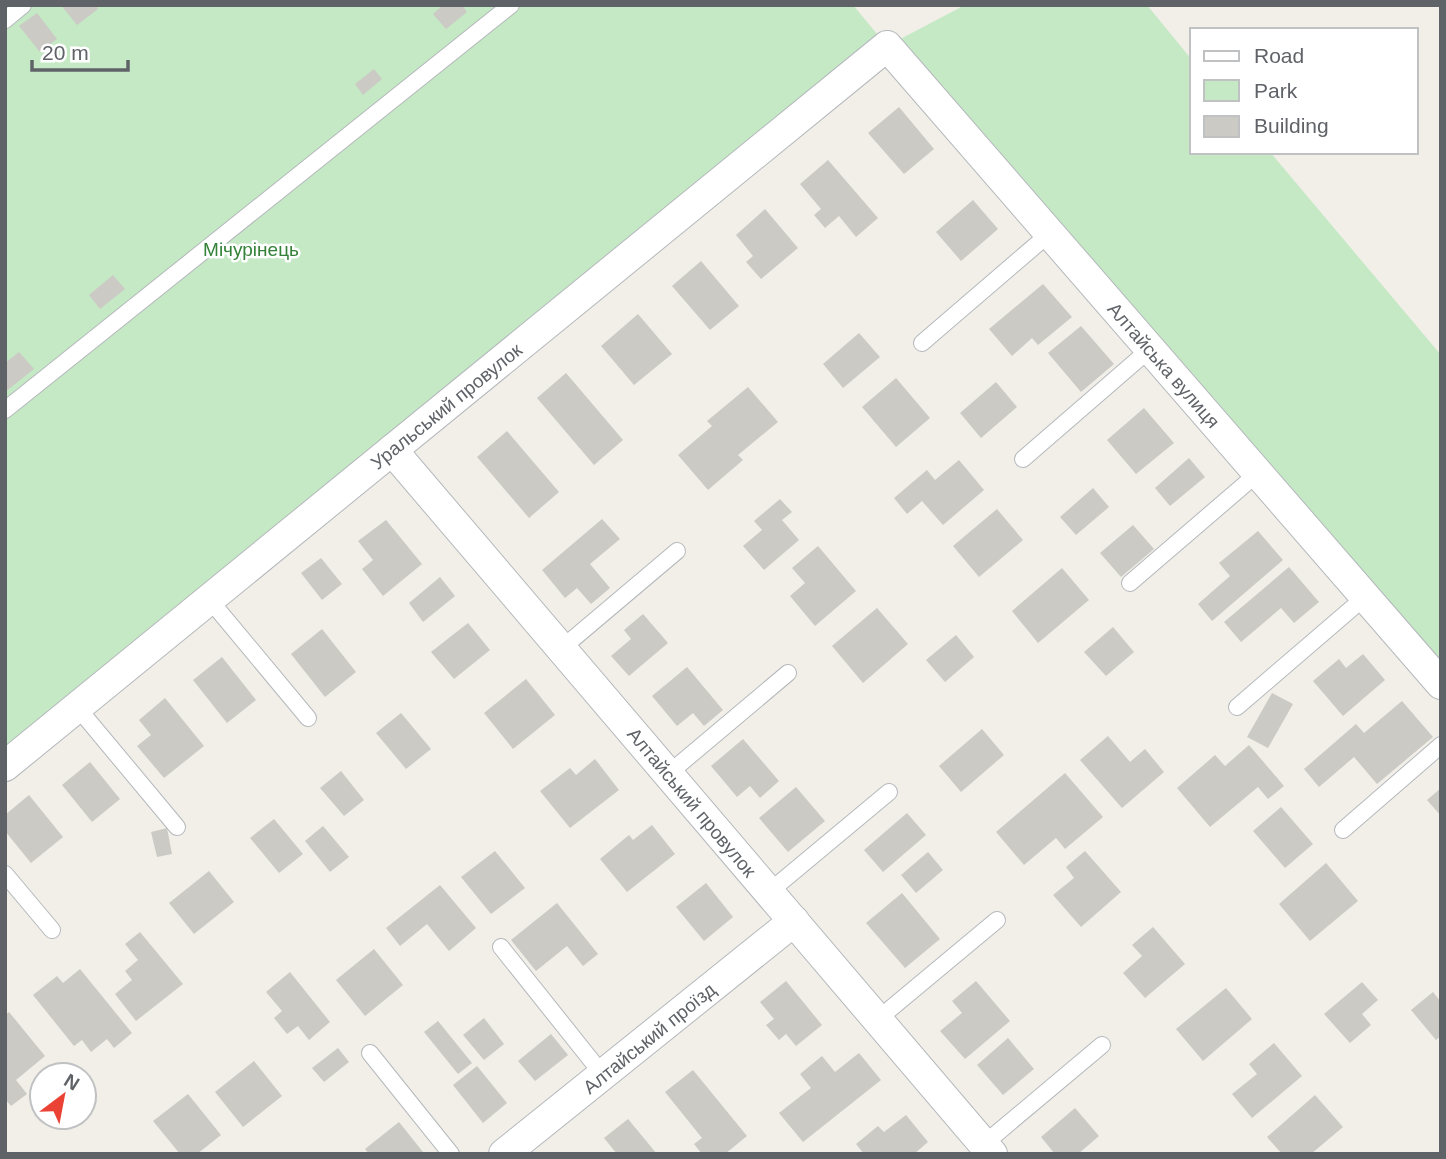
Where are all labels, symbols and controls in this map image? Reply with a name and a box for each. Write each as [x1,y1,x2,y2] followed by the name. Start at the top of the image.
[32,28,128,72] scale bar
[1190,28,1418,154] legend
[42,41,89,64] text: 20 m
[1254,44,1304,67] text: Road
[1254,79,1298,102] text: Park
[1254,114,1329,137] text: Building
[203,239,299,260] park label: Мічурінець
[1104,298,1224,432] street label: Алтайська вулиця
[367,339,526,474] street label: Уральський провулок
[623,724,761,882] street label: Алтайський провулок
[579,979,720,1098] street label: Алтайський проїзд
[28,1061,98,1131] north arrow
[60,1069,83,1095] text: N

